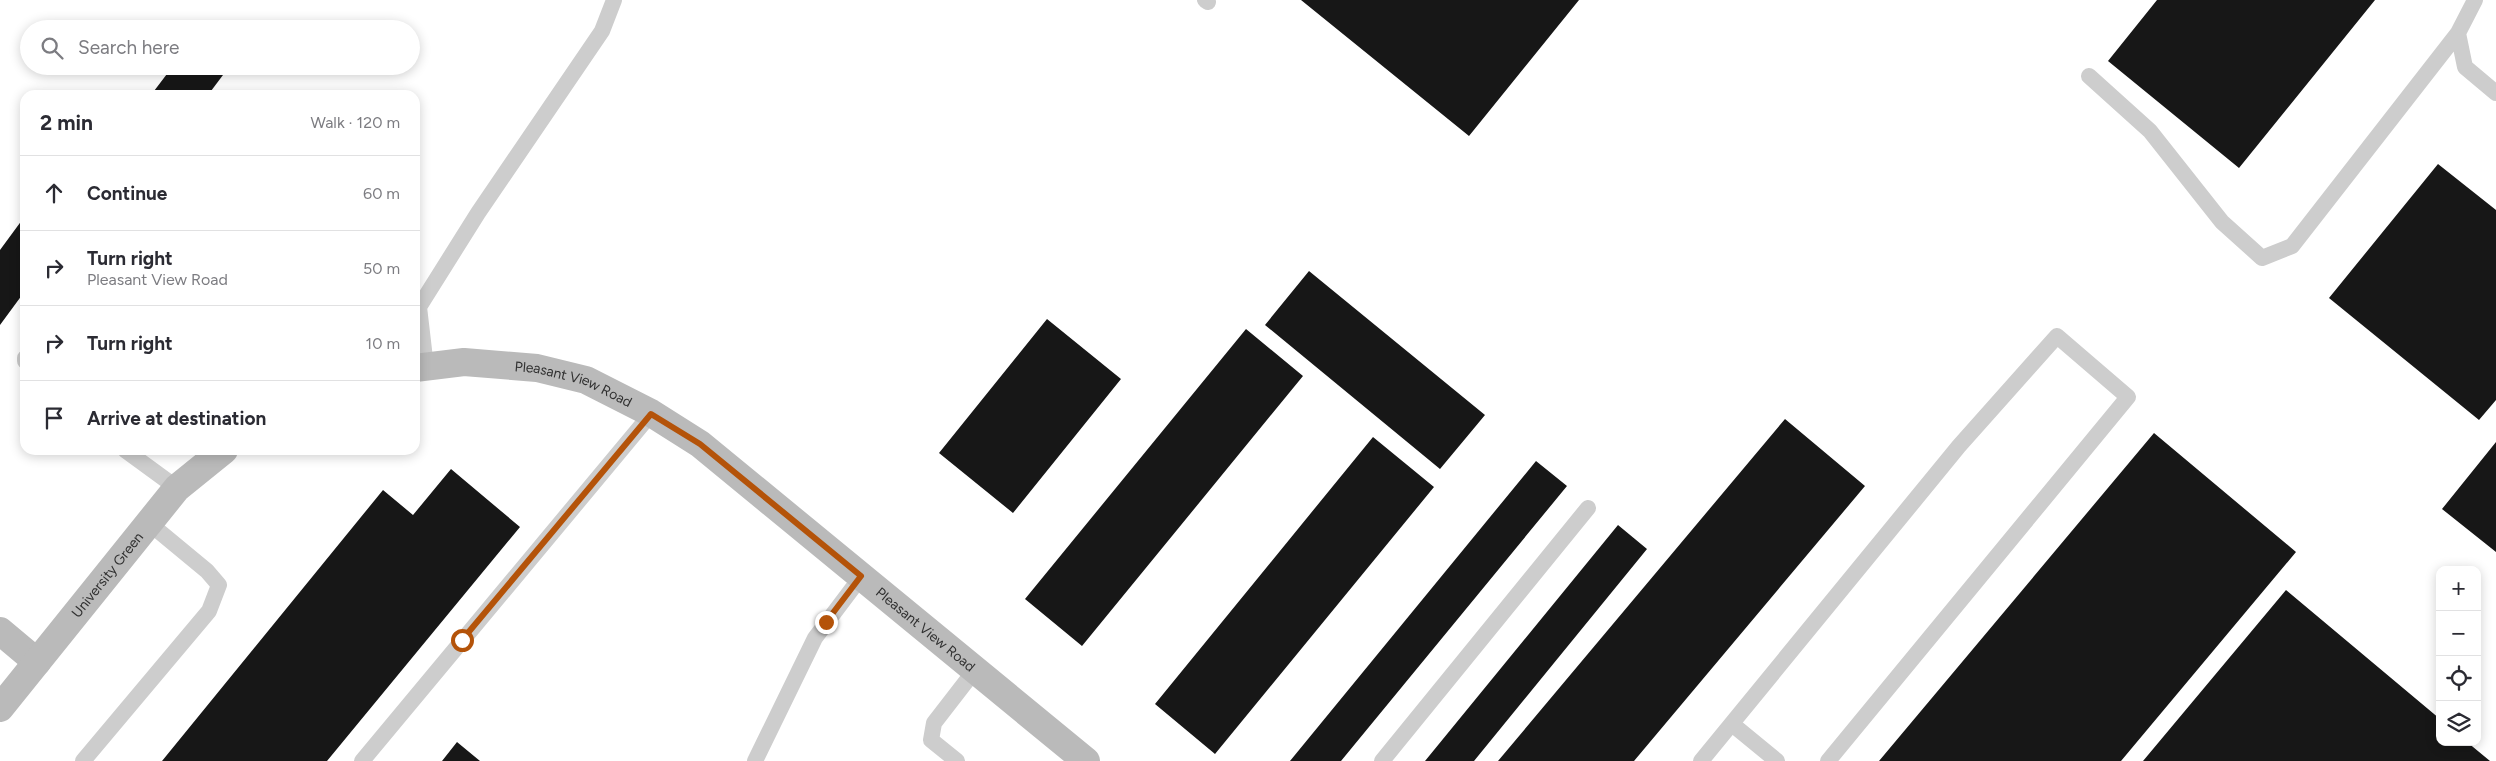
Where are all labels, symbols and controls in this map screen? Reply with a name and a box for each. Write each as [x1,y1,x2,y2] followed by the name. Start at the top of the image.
[20,20,420,75] search box
[38,34,66,62] icon: search
[78,36,180,59] text: Search here
[40,110,93,135] text: 2 min
[311,113,400,132] text: Walk · 120 m
[40,179,68,207] icon: ahead
[87,182,167,205] text: Continue
[363,184,400,203] text: 60 m
[87,247,173,270] text: Turn right
[40,254,68,282] icon: right
[363,259,400,278] text: 50 m
[87,270,228,289] text: Pleasant View Road
[40,329,68,357] icon: right
[87,332,173,355] text: Turn right
[366,334,400,353] text: 10 m
[514,358,635,410] street label: Pleasant View Road
[40,404,68,432] icon: arrive
[87,407,266,430] text: Arrive at destination
[68,528,147,621] street label: University Green
[2436,566,2481,746] map controls
[2436,566,2481,611] button: +
[873,584,979,675] street label: Pleasant View Road
[815,611,838,634] route end
[2436,611,2481,656] button: −
[451,629,474,652] route start
[2436,656,2481,701] button: locate
[2436,701,2481,746] button: layers

